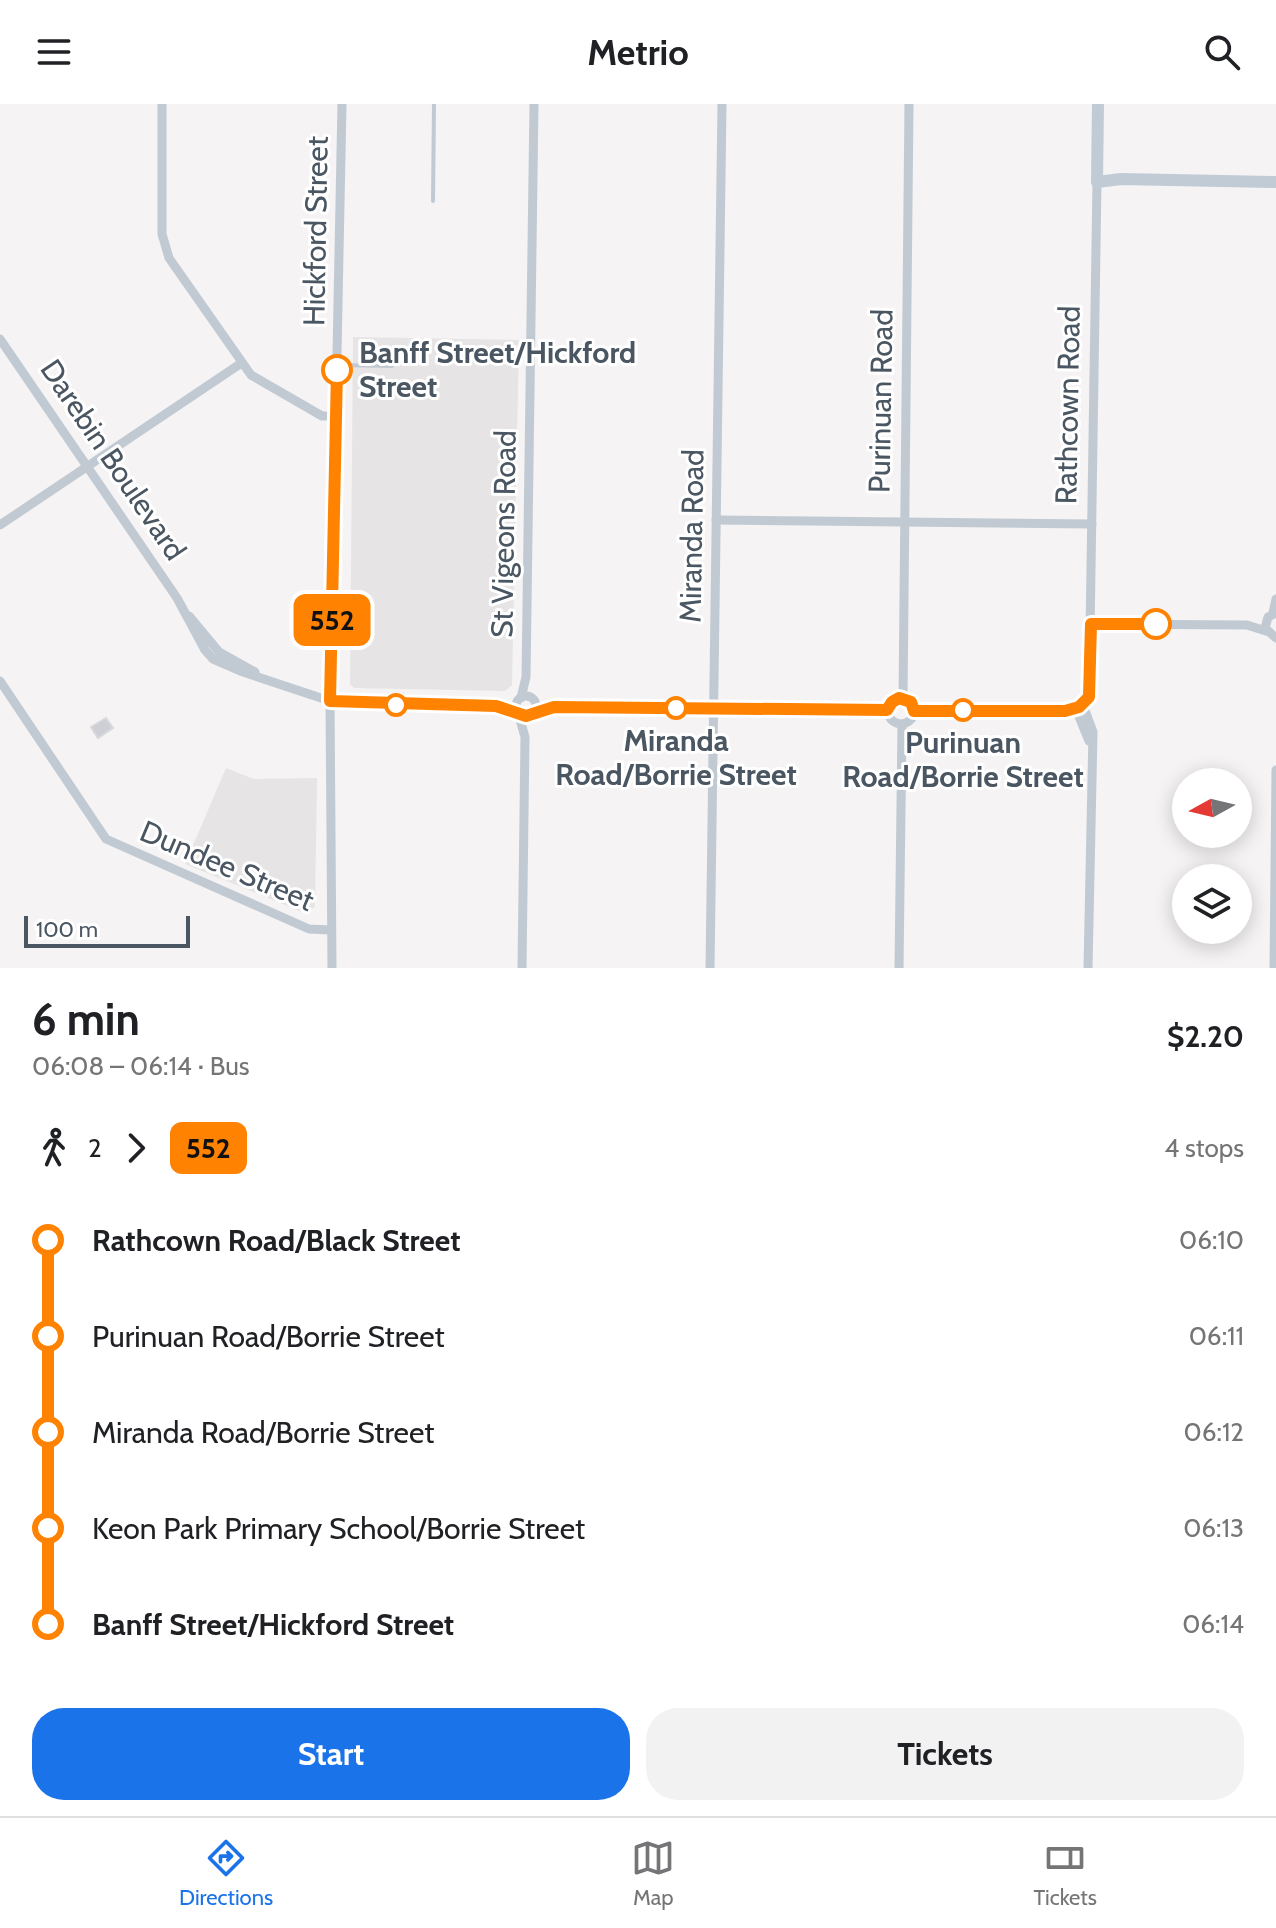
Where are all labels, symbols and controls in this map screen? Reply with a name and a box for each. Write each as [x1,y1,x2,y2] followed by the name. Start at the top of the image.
[32,30,76,74] icon: menu
[587,30,689,74] text: Metrio
[1200,30,1244,74] icon: search
[295,136,336,326] street label: Hickford Street
[1047,305,1088,505] street label: Rathcown Road
[860,309,901,493] street label: Purinuan Road
[359,334,636,405] place label: Banff Street/Hickford Street
[33,352,194,567] street label: Darebin Boulevard
[322,355,352,385] marker: Banff Street/Hickford Street
[483,430,524,638] street label: St Vigeons Road
[671,449,712,623] street label: Miranda Road
[286,594,378,646] line badge: 552
[310,603,354,637] text: 552
[1141,609,1171,639] unlabelled marker
[385,694,407,716] unlabelled marker
[665,697,687,719] marker: Miranda Road/Borrie Street
[952,699,974,721] marker: Purinuan Road/Borrie Street
[555,722,797,793] place label: Miranda Road/Borrie Street
[842,724,1084,795] place label: Purinuan Road/Borrie Street
[1172,768,1252,848] north arrow
[1172,768,1252,944] map controls
[135,812,320,919] street label: Dundee Street
[1172,864,1252,944] button: layers
[24,912,190,948] scale bar
[36,916,98,943] text: 100 m
[32,993,140,1046] text: 6 min
[1167,1018,1244,1055] text: $2.20
[32,1050,250,1082] text: 06:08 – 06:14 · Bus
[32,1126,76,1170] icon: walk
[114,1126,158,1170] icon: forward
[186,1131,231,1165] text: 552
[88,1132,102,1164] text: 2
[1164,1132,1244,1164] text: 4 stops
[92,1222,460,1259] text: Rathcown Road/Black Street
[1179,1224,1244,1256] text: 06:10
[92,1318,445,1355] text: Purinuan Road/Borrie Street
[1189,1320,1244,1352] text: 06:11
[92,1414,434,1451] text: Miranda Road/Borrie Street
[1184,1416,1244,1448] text: 06:12
[92,1510,585,1547] text: Keon Park Primary School/Borrie Street
[1183,1512,1244,1544] text: 06:13
[92,1606,454,1643] text: Banff Street/Hickford Street
[1182,1608,1244,1640] text: 06:14
[32,1708,630,1800] button: Start
[646,1708,1244,1800] button: Tickets
[179,1836,273,1911] tab: Directions
[631,1836,675,1911] tab: Map
[1034,1836,1097,1911] tab: Tickets

